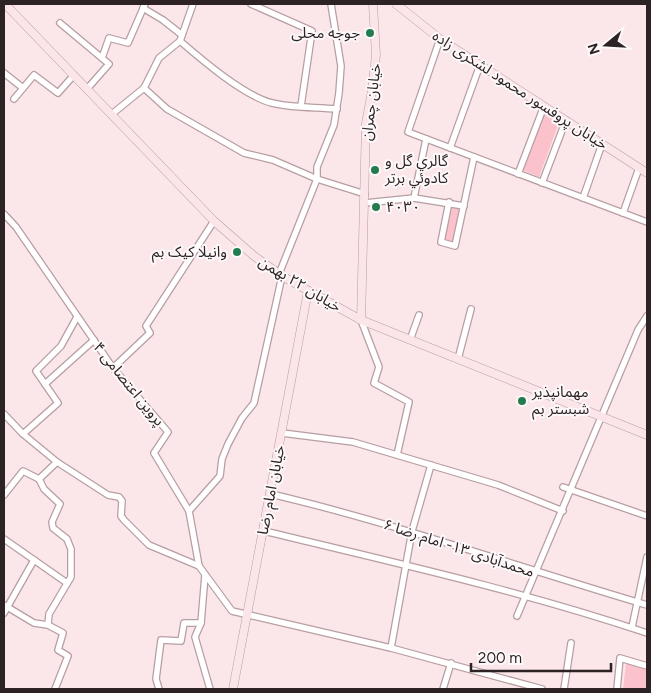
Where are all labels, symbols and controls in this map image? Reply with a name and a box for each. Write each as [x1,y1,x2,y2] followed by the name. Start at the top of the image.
[581,20,631,70] north arrow
[291,24,360,42] place label: جوجه محلی
[364,27,376,39] marker: جوجه محلی
[428,27,611,154] street label: خیابان پروفسور محمود لشکری زاده
[584,41,604,57] text: N
[357,62,386,142] street label: خیابان چمران
[384,152,449,189] place label: گالري گل و كادوئي برتر
[369,164,381,176] marker: گالري گل و كادوئي برتر
[386,198,420,216] place label: ۴۰۳۰
[370,201,382,213] marker: ۴۰۳۰
[152,243,227,263] place label: وانیلا کیک بم
[231,246,243,258] marker: وانیلا کیک بم
[255,252,345,316] street label: خیابان ۲۲ بهمن
[89,338,168,430] street label: پروین اعتصامی ۴
[531,383,590,420] place label: مهمانپذیر شبستر بم
[516,395,528,407] marker: مهمانپذیر شبستر بم
[253,444,291,537] street label: خیابان امام رضا
[381,515,537,583] street label: محمدآبادی ۱۳- امام رضا ۶
[471,640,611,672] scale bar
[478,649,522,667] text: 200 m

